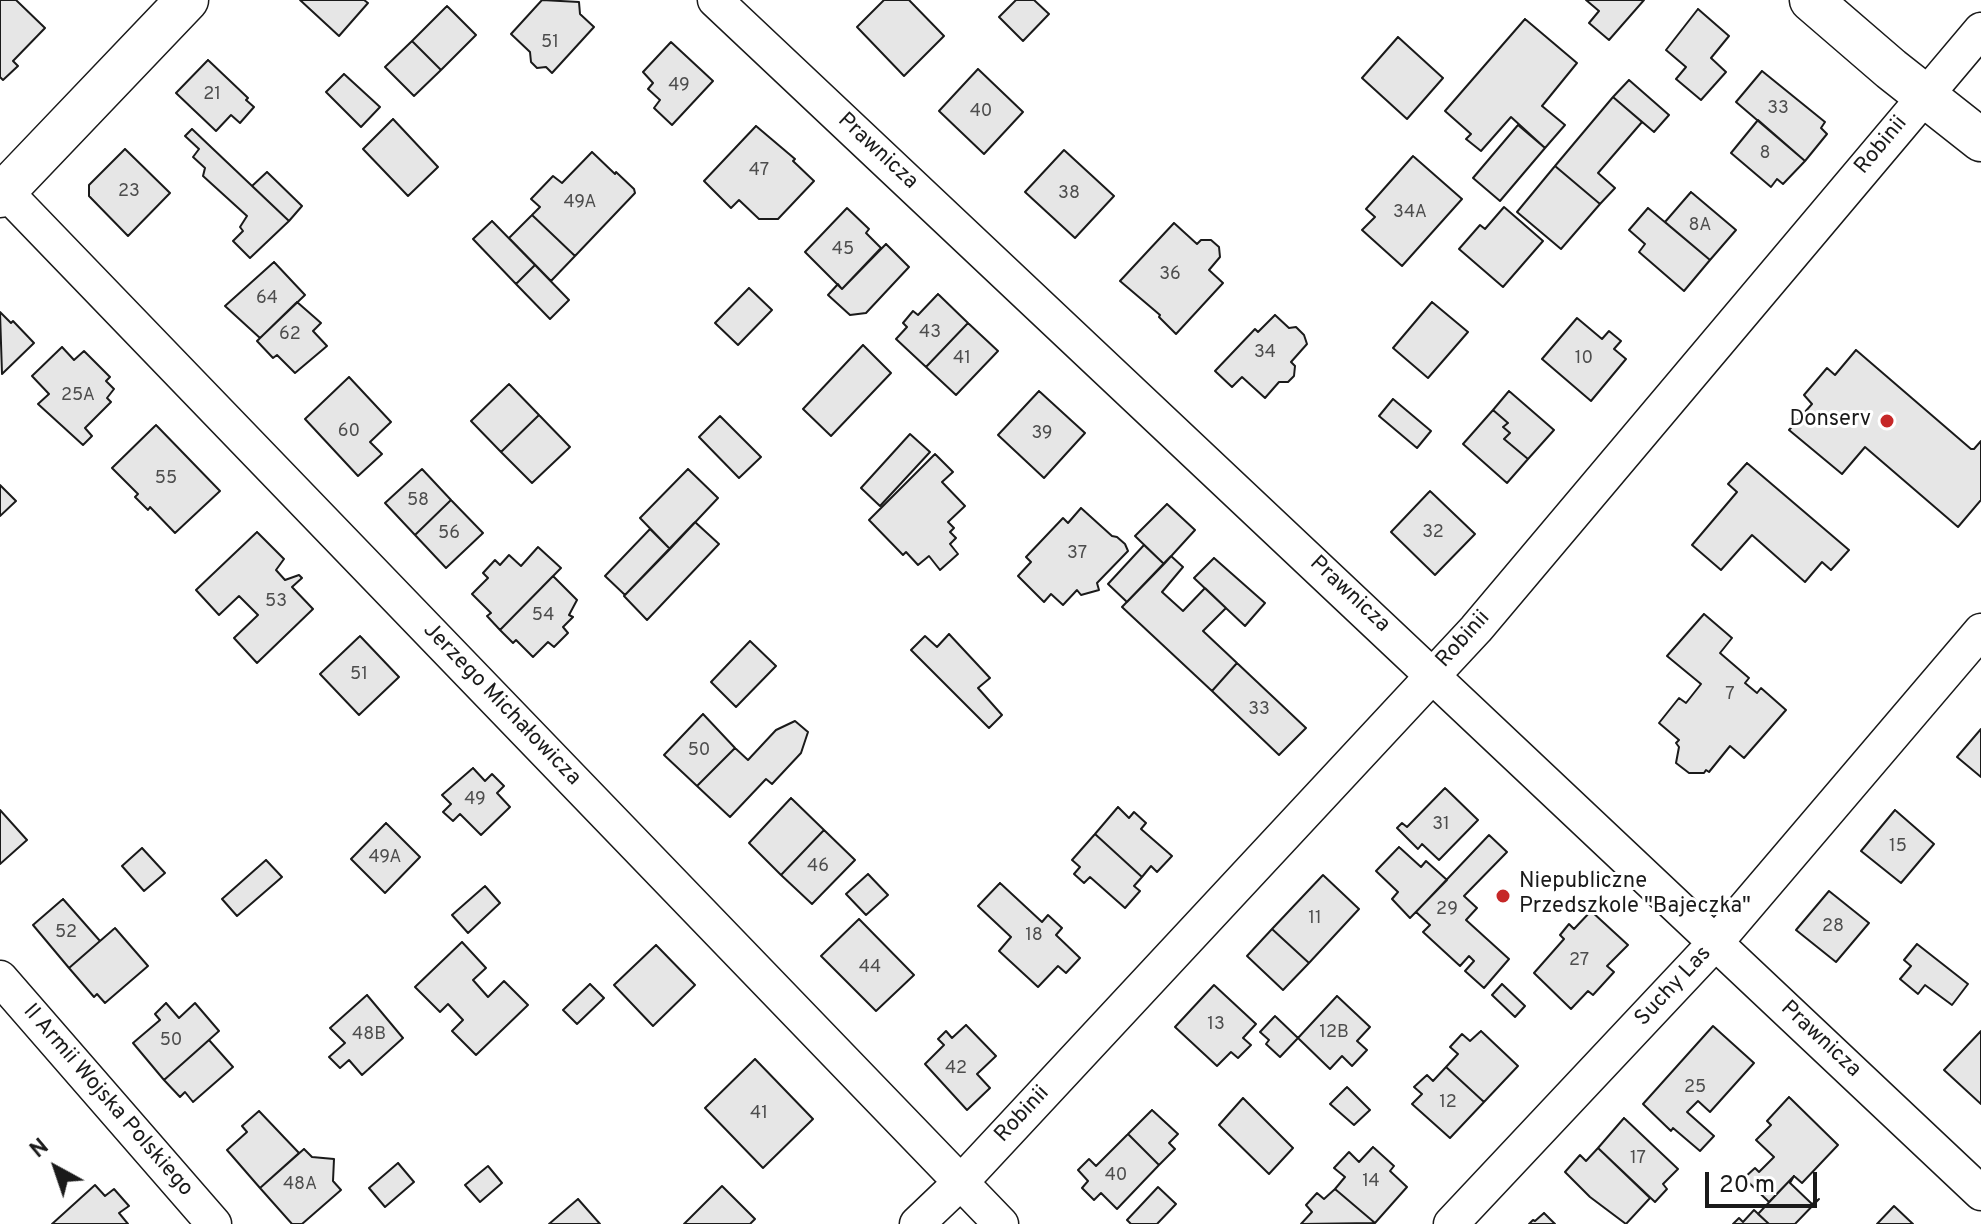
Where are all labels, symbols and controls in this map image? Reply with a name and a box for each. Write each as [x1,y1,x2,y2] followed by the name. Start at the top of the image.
[541,32,559,54] house number: 51
[668,75,690,97] house number: 49
[203,84,221,106] house number: 21
[1767,98,1789,120] house number: 33
[970,101,992,123] house number: 40
[831,108,923,196] street label: Prawnicza
[1850,112,1914,180] street label: Robinii
[1760,143,1770,165] house number: 8
[749,160,769,182] house number: 47
[118,181,140,203] house number: 23
[1058,183,1080,205] house number: 38
[563,192,597,214] house number: 49A
[1393,202,1427,224] house number: 34A
[1688,215,1712,237] house number: 8A
[832,239,854,261] house number: 45
[1159,264,1181,286] house number: 36
[256,288,278,310] house number: 64
[919,322,941,344] house number: 43
[279,324,301,346] house number: 62
[1254,342,1276,364] house number: 34
[953,348,971,370] house number: 41
[1575,348,1593,370] house number: 10
[61,385,95,407] house number: 25A
[1789,408,1871,434] place label: Donserv
[1878,412,1896,430] marker: Donserv
[338,421,360,443] house number: 60
[1031,423,1053,445] house number: 39
[155,468,177,490] house number: 55
[407,490,429,512] house number: 58
[1422,522,1444,544] house number: 32
[438,523,460,545] house number: 56
[1067,543,1087,565] house number: 37
[1303,551,1395,639] street label: Prawnicza
[265,591,287,613] house number: 53
[532,605,554,627] house number: 54
[1431,606,1497,674] street label: Robinii
[416,618,586,792] street label: Jerzego Michałowicza
[350,664,368,686] house number: 51
[1725,684,1735,706] house number: 7
[1248,699,1270,721] house number: 33
[688,740,710,762] house number: 50
[464,789,486,811] house number: 49
[1432,814,1450,836] house number: 31
[1889,836,1907,858] house number: 15
[368,847,402,869] house number: 49A
[807,856,829,878] house number: 46
[1519,870,1751,922] place label: Niepubliczne Przedszkole "Bajeczka"
[1494,887,1512,905] marker: Niepubliczne Przedszkole "Bajeczka"
[1436,899,1458,921] house number: 29
[1308,908,1322,930] house number: 11
[1822,916,1844,938] house number: 28
[55,922,77,944] house number: 52
[1025,925,1043,947] house number: 18
[1630,942,1718,1032] street label: Suchy Las
[1569,950,1589,972] house number: 27
[859,957,881,979] house number: 44
[1774,996,1866,1084] street label: Prawnicza
[16,999,198,1203] street label: II Armii Wojska Polskiego
[1207,1014,1225,1036] house number: 13
[1319,1022,1349,1044] house number: 12B
[352,1024,386,1046] house number: 48B
[160,1030,182,1052] house number: 50
[945,1058,967,1080] house number: 42
[1684,1077,1706,1099] house number: 25
[990,1081,1056,1149] street label: Robinii
[1439,1092,1457,1114] house number: 12
[750,1103,768,1125] house number: 41
[16,1128,96,1208] north arrow
[26,1134,55,1165] text: N
[1630,1148,1646,1170] house number: 17
[1709,1156,1821,1206] scale bar
[1105,1165,1127,1187] house number: 40
[1362,1171,1380,1193] house number: 14
[1719,1171,1775,1201] text: 20 m
[283,1174,317,1196] house number: 48A

